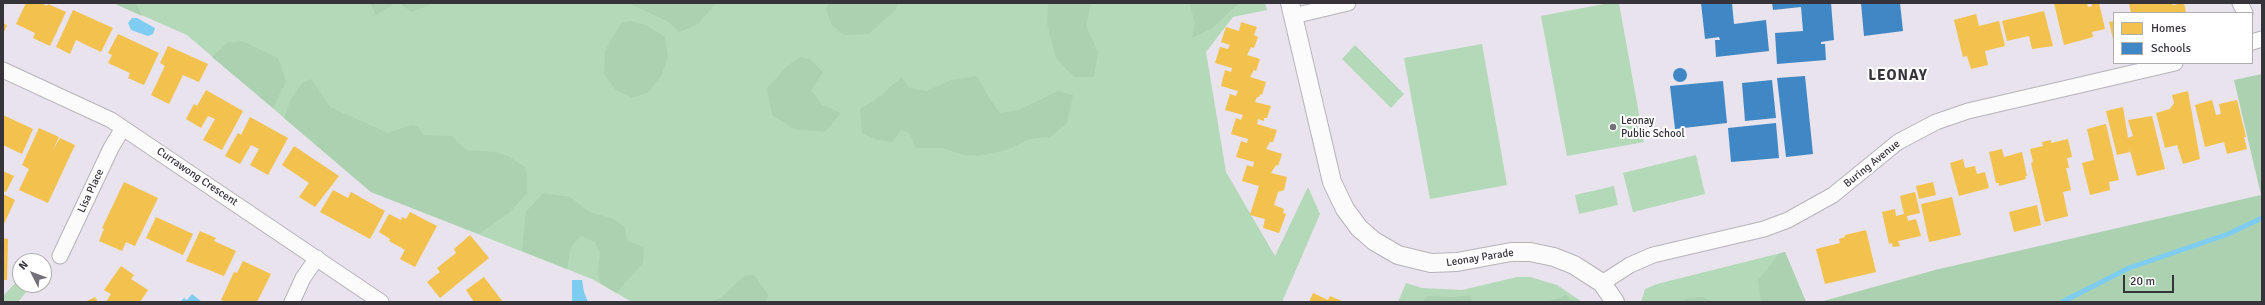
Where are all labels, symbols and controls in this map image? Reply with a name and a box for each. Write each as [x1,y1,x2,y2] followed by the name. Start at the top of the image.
[2113,12,2253,64] legend
[2151,21,2186,36] text: Homes
[2151,41,2191,56] text: Schools
[1868,67,1928,85] district label: LEONAY
[1621,114,1685,140] place label: Leonay Public School
[1608,122,1618,132] marker: Leonay Public School
[1841,137,1903,191] street label: Buring Avenue
[154,145,240,209] street label: Currawong Crescent
[75,167,107,215] street label: Lisa Place
[1445,246,1515,270] street label: Leonay Parade
[12,253,52,293] north arrow
[16,258,31,272] text: N
[2125,267,2176,293] scale bar
[2130,274,2155,289] text: 20 m

